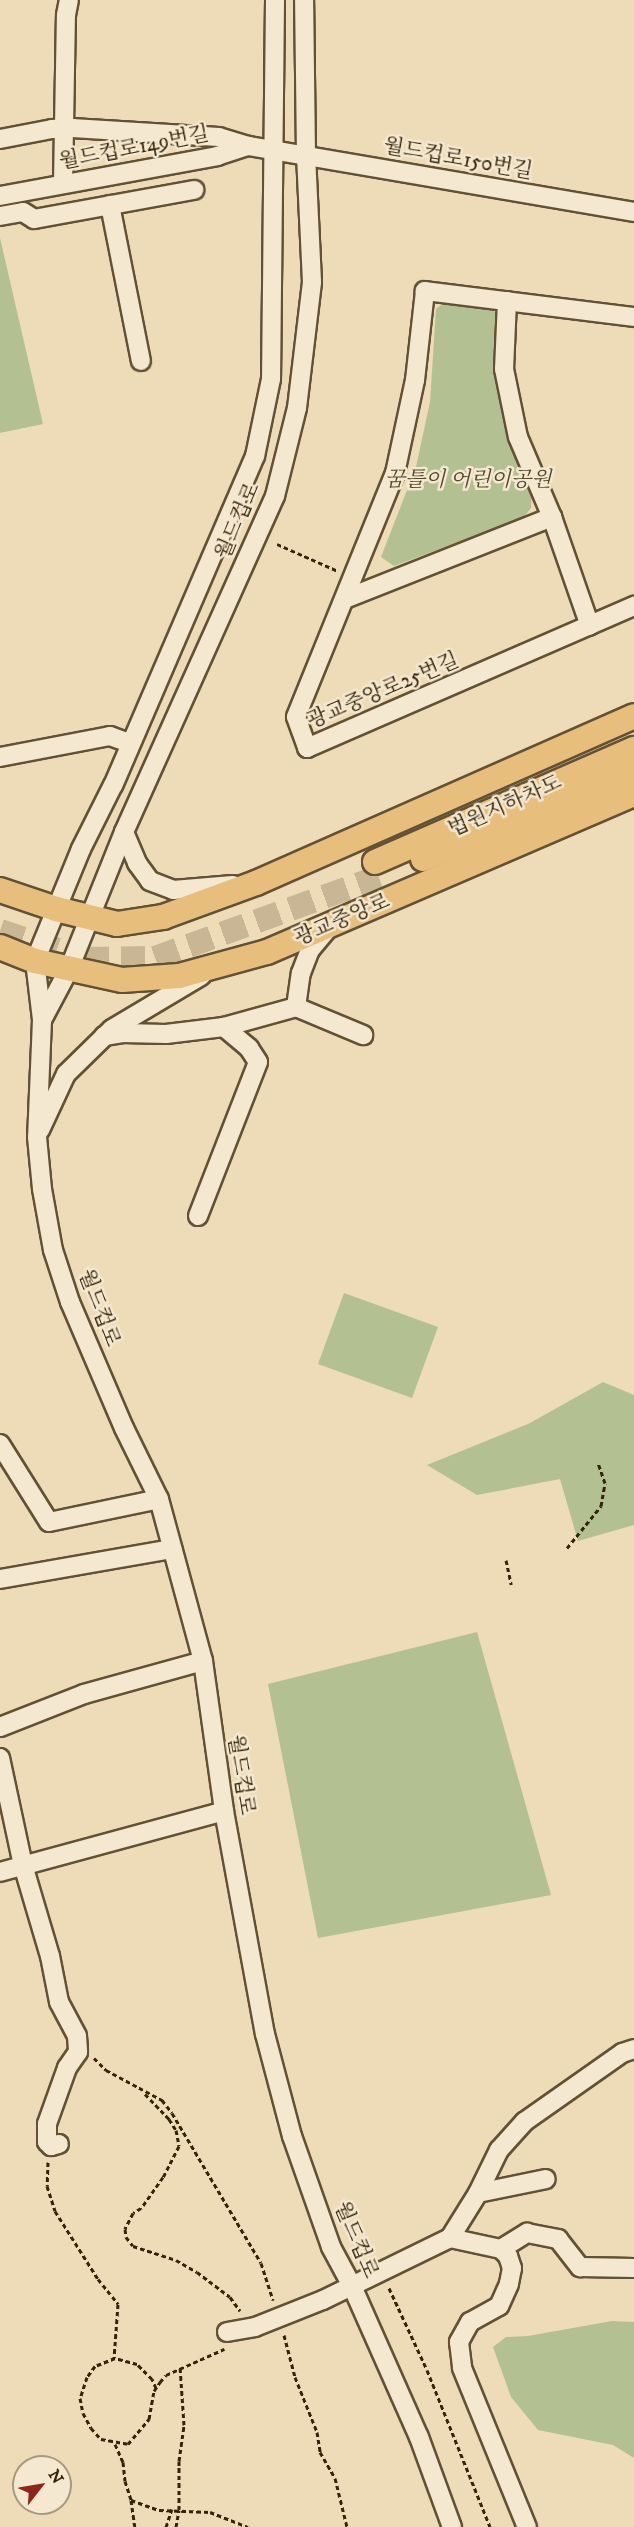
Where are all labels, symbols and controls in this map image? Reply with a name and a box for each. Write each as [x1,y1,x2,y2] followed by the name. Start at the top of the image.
[57,121,211,175] street label: 월드컵로149번길
[381,133,535,185] street label: 월드컵로150번길
[385,467,551,493] park label: 꿈틀이 어린이공원
[211,479,265,563] street label: 월드컵로
[303,648,463,734] street label: 광교중앙로25번길
[444,770,566,842] street label: 법원지하차도
[290,889,394,951] street label: 광교중앙로
[73,1266,125,1350] street label: 월드컵로
[222,1733,260,1817] street label: 월드컵로
[329,2198,383,2282] street label: 월드컵로
[12,2455,72,2515] north arrow
[44,2466,68,2488] text: N

